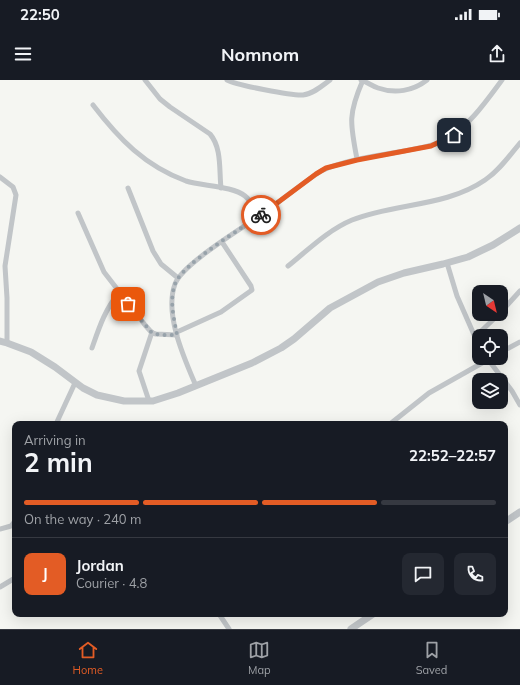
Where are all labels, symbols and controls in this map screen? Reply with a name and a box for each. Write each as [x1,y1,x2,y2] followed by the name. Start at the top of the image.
[20,5,60,24] text: 22:50
[12,43,34,65] icon: menu
[221,43,299,66] text: Nomnom
[486,43,508,65] icon: share
[437,118,471,152] pin
[443,124,465,146] icon: home
[241,195,281,235] courier
[250,204,272,226] icon: bike
[472,285,508,321] north arrow
[472,285,508,409] map controls
[111,287,145,321] pin
[117,293,139,315] icon: bag
[472,329,508,365] button: locate
[472,373,508,409] button: layers
[24,432,86,448] text: Arriving in
[24,446,93,479] text: 2 min
[409,446,496,465] text: 22:52–22:57
[24,511,141,527] text: On the way · 240 m
[402,553,444,595] button: chat
[454,553,496,595] button: phone
[76,556,124,575] text: Jordan
[42,564,48,583] text: J
[76,575,147,591] text: Courier · 4.8
[73,639,103,677] tab: Home
[248,639,271,677] tab: Map
[416,639,447,677] tab: Saved

